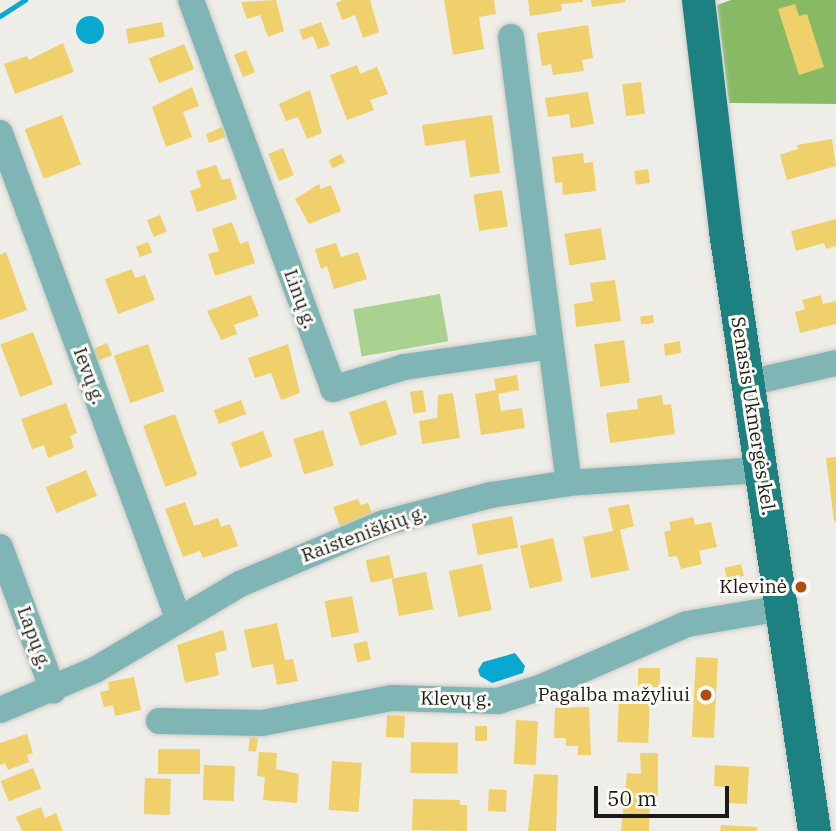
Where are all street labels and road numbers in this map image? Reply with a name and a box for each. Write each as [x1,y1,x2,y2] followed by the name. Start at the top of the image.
[279,266,321,332] street label: Linų g.
[726,315,780,517] street label: Senasis Ukmergės kel.
[68,345,110,407] street label: Ievų g.
[298,501,430,567] street label: Raisteniškių g.
[12,603,56,673] street label: Lapų g.
[420,687,492,711] street label: Klevų g.

